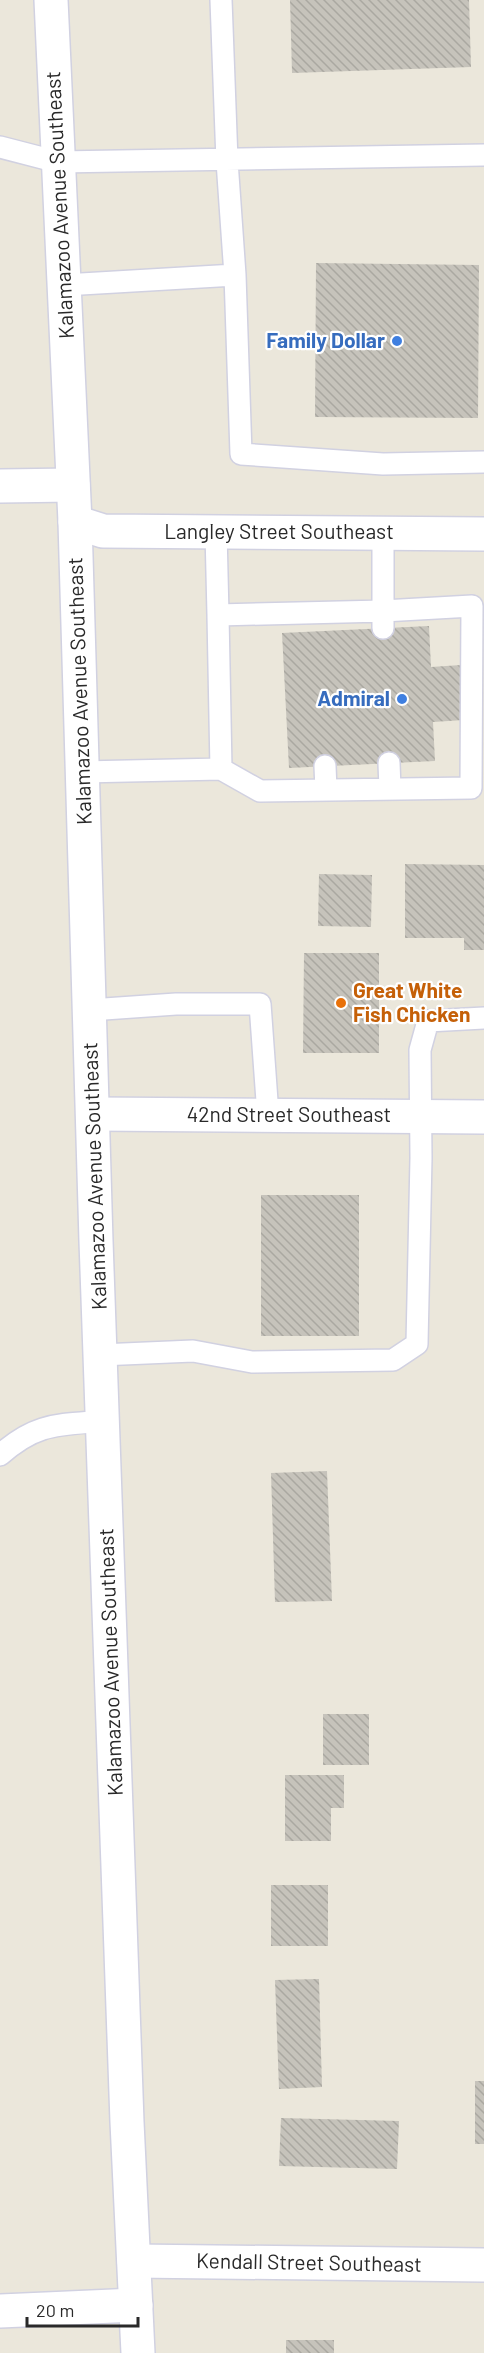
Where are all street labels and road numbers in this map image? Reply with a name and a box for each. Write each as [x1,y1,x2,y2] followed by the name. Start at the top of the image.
[39,71,78,340] street label: Kalamazoo Avenue Southeast
[164,518,394,543] street label: Langley Street Southeast
[61,557,96,825] street label: Kalamazoo Avenue Southeast
[76,1042,111,1310] street label: Kalamazoo Avenue Southeast
[187,1101,391,1126] street label: 42nd Street Southeast
[92,1528,127,1796] street label: Kalamazoo Avenue Southeast
[196,2247,422,2276] street label: Kendall Street Southeast

